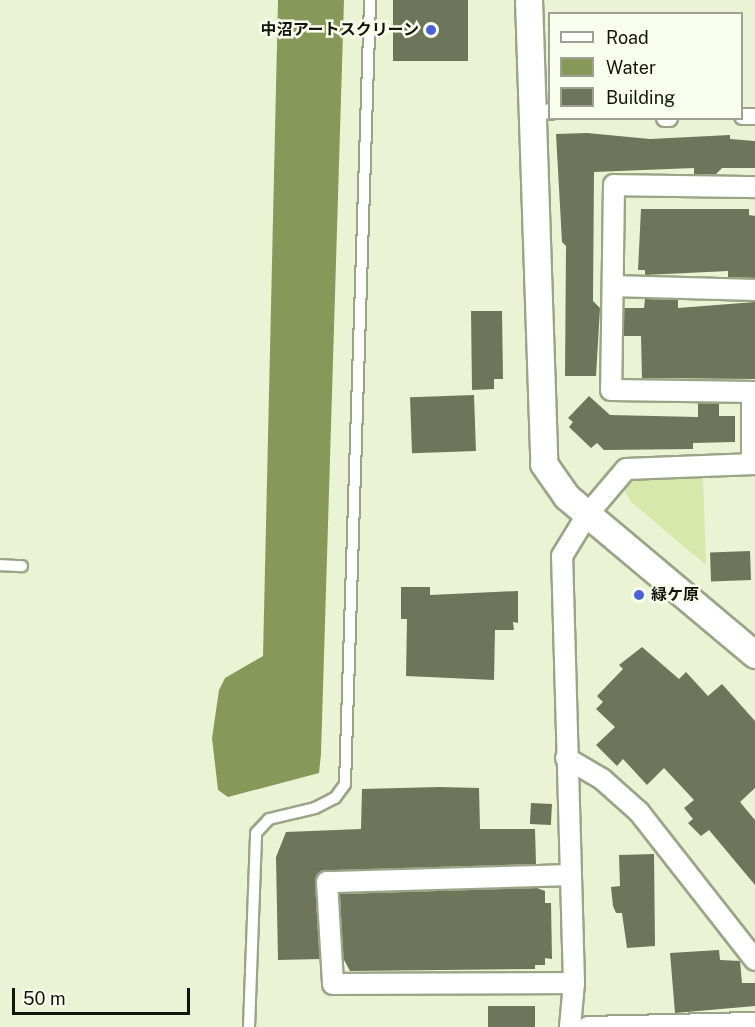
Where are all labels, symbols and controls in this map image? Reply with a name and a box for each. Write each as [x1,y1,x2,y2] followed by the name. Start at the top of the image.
[548,12,743,120] legend
[260,20,419,40] place label: 中沼アートスクリーン
[424,23,438,37] marker: 中沼アートスクリーン
[606,27,649,48] text: Road
[606,57,656,78] text: Water
[606,87,675,108] text: Building
[651,585,699,605] place label: 緑ケ原
[632,588,646,602] marker: 緑ケ原
[15,976,194,1014] scale bar
[23,988,66,1009] text: 50 m

